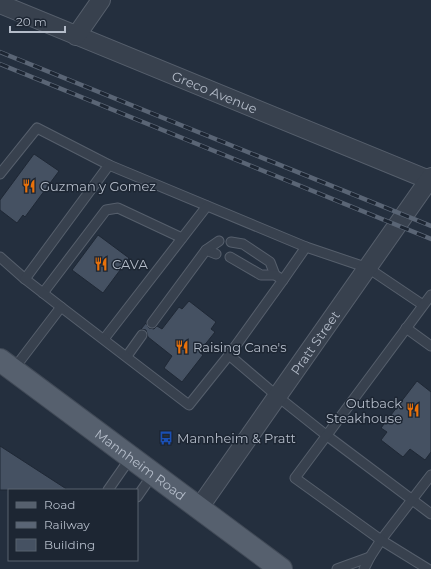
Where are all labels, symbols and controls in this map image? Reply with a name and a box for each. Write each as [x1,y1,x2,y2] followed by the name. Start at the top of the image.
[10,8,65,34] scale bar
[16,14,47,29] text: 20 m
[170,67,260,117] street label: Greco Avenue
[21,178,37,194] restaurant icon: Guzman y Gomez
[40,178,156,194] place label: Guzman y Gomez
[93,256,109,272] restaurant icon: CAVA
[112,256,148,272] place label: CAVA
[287,307,343,378] street label: Pratt Street
[174,339,190,355] restaurant icon: Raising Cane's
[193,339,287,355] place label: Raising Cane's
[326,395,402,426] place label: Outback Steakhouse
[405,402,421,418] restaurant icon: Outback Steakhouse
[92,425,189,503] street label: Mannheim Road
[158,430,174,446] bus stop icon: Mannheim & Pratt
[177,430,296,446] place label: Mannheim & Pratt
[8,489,138,561] legend
[44,497,75,512] text: Road
[44,517,90,532] text: Railway
[44,537,95,552] text: Building

